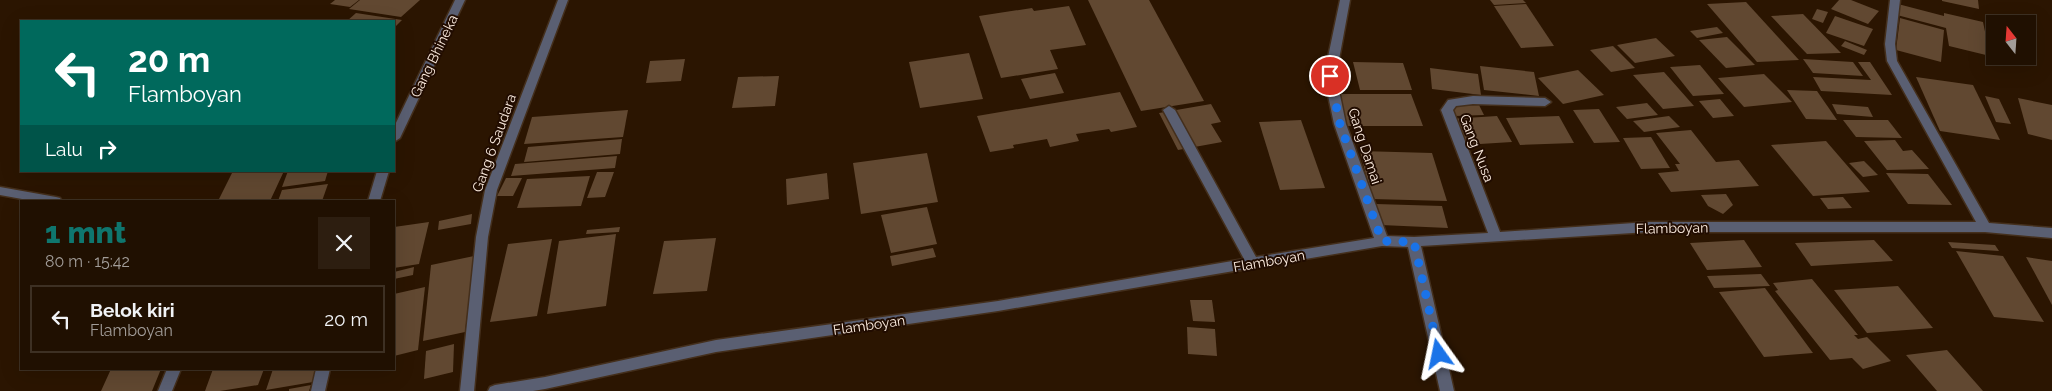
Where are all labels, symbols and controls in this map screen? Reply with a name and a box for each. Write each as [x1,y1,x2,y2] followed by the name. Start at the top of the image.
[407,12,461,100] street label: Gang Bhineka
[1986,15,2036,65] north arrow
[1986,15,2036,65] map controls
[128,39,210,80] text: 20 m
[45,40,110,105] icon: left
[1309,55,1351,97] pin
[1316,62,1344,90] icon: arrive
[128,81,242,107] text: Flamboyan
[469,92,519,194] street label: Gang 6 Saudara
[1345,106,1385,186] street label: Gang Damai
[1457,112,1497,184] street label: Gang Nusa
[93,135,121,163] icon: right
[45,138,83,160] text: Lalu
[45,215,126,250] text: 1 mnt
[318,217,370,269] button: close
[1636,219,1708,237] street label: Flamboyan
[1232,247,1306,275] street label: Flamboyan
[45,252,130,271] text: 80 m · 15:42
[90,299,175,321] text: Belok kiri
[47,305,75,333] icon: left
[324,308,368,330] text: 20 m
[832,312,906,338] street label: Flamboyan
[90,321,173,340] text: Flamboyan
[1412,327,1464,379] position arrow

